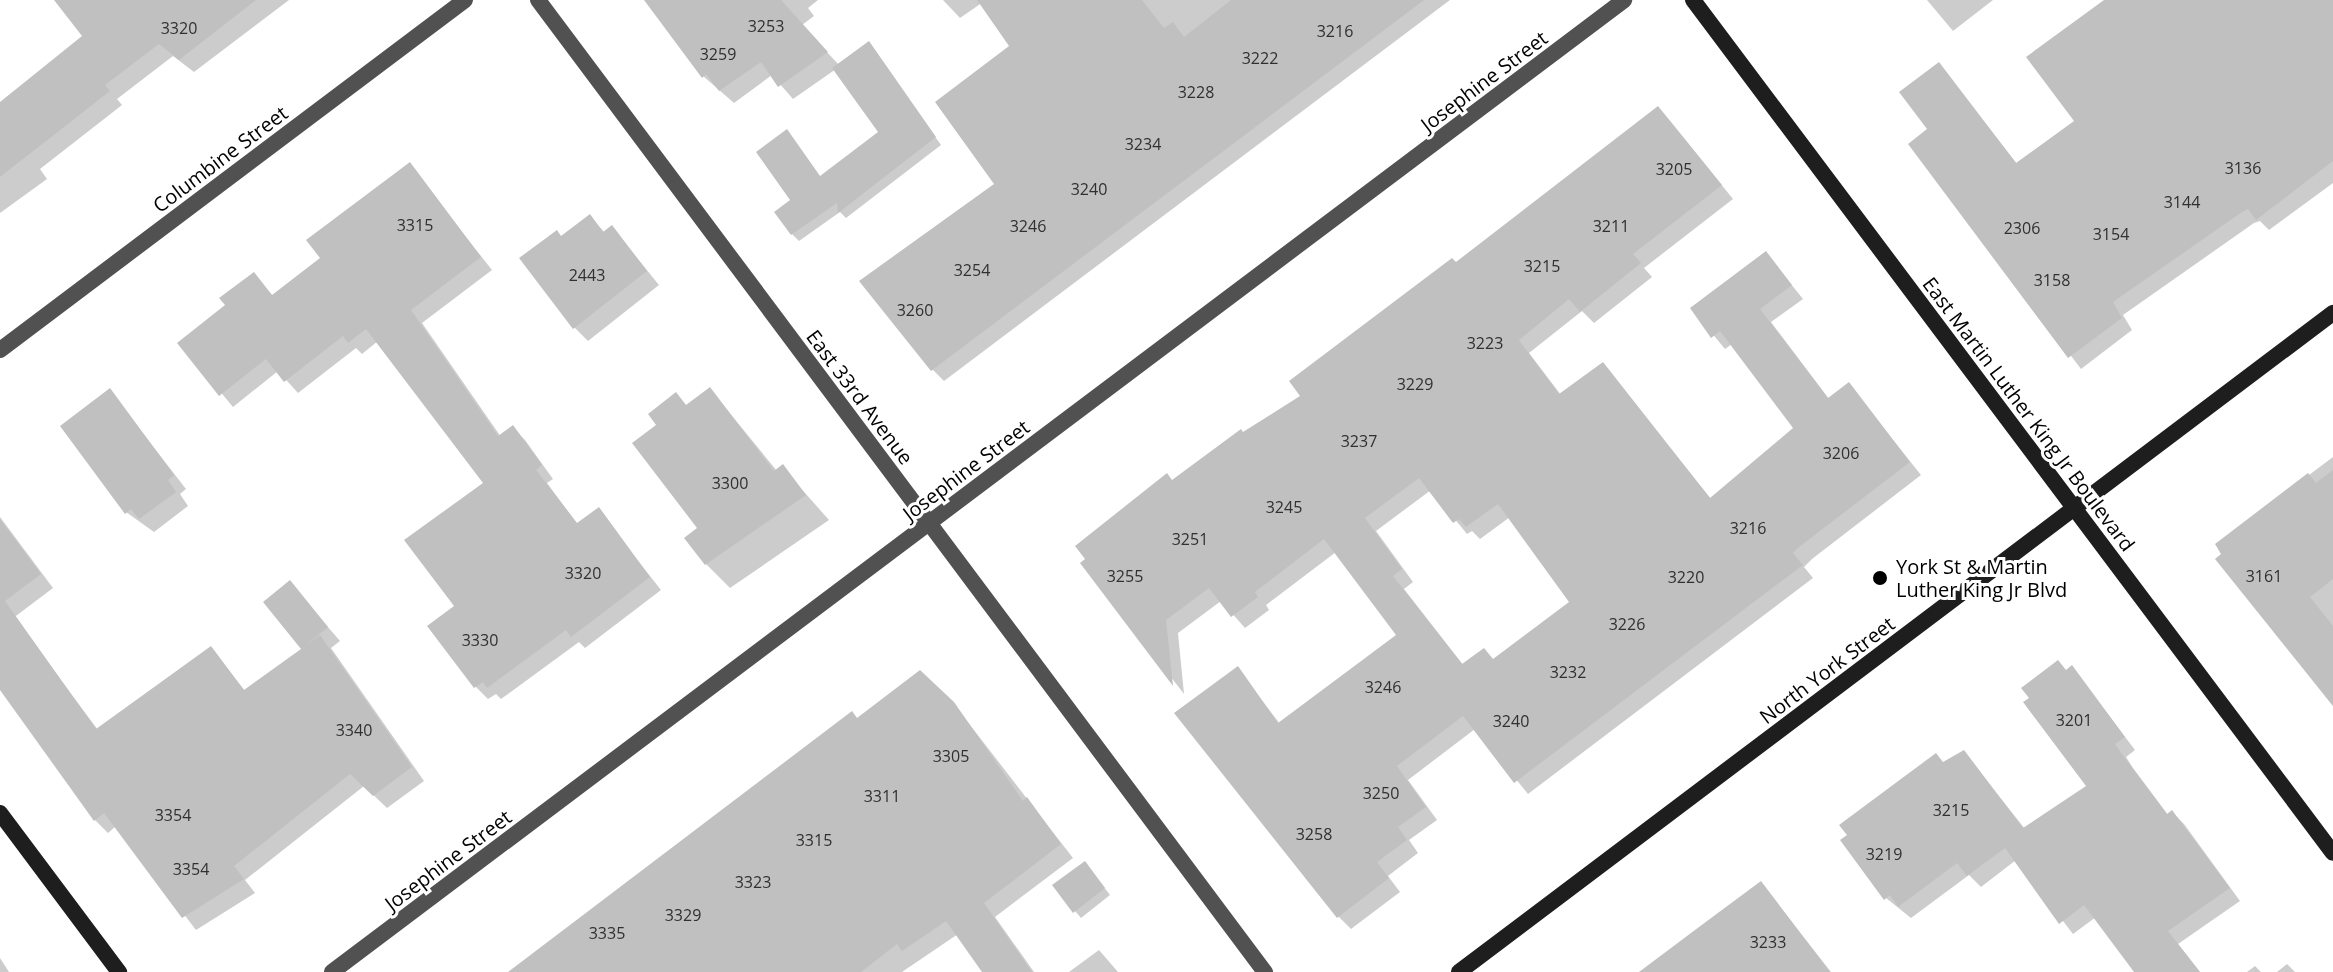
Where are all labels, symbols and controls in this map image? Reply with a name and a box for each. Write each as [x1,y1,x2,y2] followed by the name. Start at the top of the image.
[748,16,784,36] house number: 3253
[161,18,197,38] house number: 3320
[1317,21,1353,41] house number: 3216
[1416,26,1552,136] street label: Josephine Street
[700,44,736,64] house number: 3259
[1242,48,1278,68] house number: 3222
[1178,82,1214,102] house number: 3228
[148,101,292,217] street label: Columbine Street
[1125,134,1161,154] house number: 3234
[2225,158,2261,178] house number: 3136
[1656,159,1692,179] house number: 3205
[1071,179,1107,199] house number: 3240
[2164,192,2200,212] house number: 3144
[397,215,433,235] house number: 3315
[1010,216,1046,236] house number: 3246
[1593,216,1629,236] house number: 3211
[2004,218,2040,238] house number: 2306
[2093,224,2129,244] house number: 3154
[1524,256,1560,276] house number: 3215
[954,260,990,280] house number: 3254
[569,265,605,285] house number: 2443
[2034,270,2070,290] house number: 3158
[1918,272,2140,556] street label: East Martin Luther King Jr Boulevard
[897,300,933,320] house number: 3260
[802,325,918,469] street label: East 33rd Avenue
[1467,333,1503,353] house number: 3223
[1397,374,1433,394] house number: 3229
[898,415,1034,525] street label: Josephine Street
[1341,431,1377,451] house number: 3237
[1823,443,1859,463] house number: 3206
[712,473,748,493] house number: 3300
[1266,497,1302,517] house number: 3245
[1730,518,1766,538] house number: 3216
[1172,529,1208,549] house number: 3251
[1896,554,2067,601] place label: York St & Martin Luther King Jr Blvd
[565,563,601,583] house number: 3320
[1107,566,1143,586] house number: 3255
[2246,566,2282,586] house number: 3161
[1668,567,1704,587] house number: 3220
[1871,569,1889,587] marker: York St & Martin Luther King Jr Blvd
[1755,611,1899,729] street label: North York Street
[1609,614,1645,634] house number: 3226
[462,630,498,650] house number: 3330
[1550,662,1586,682] house number: 3232
[1365,677,1401,697] house number: 3246
[2056,710,2092,730] house number: 3201
[1493,711,1529,731] house number: 3240
[336,720,372,740] house number: 3340
[933,746,969,766] house number: 3305
[1363,783,1399,803] house number: 3250
[864,786,900,806] house number: 3311
[1933,800,1969,820] house number: 3215
[155,805,191,825] house number: 3354
[380,805,516,915] street label: Josephine Street
[1296,824,1332,844] house number: 3258
[796,830,832,850] house number: 3315
[1866,844,1902,864] house number: 3219
[173,859,209,879] house number: 3354
[735,872,771,892] house number: 3323
[665,905,701,925] house number: 3329
[589,923,625,943] house number: 3335
[1750,932,1786,952] house number: 3233

